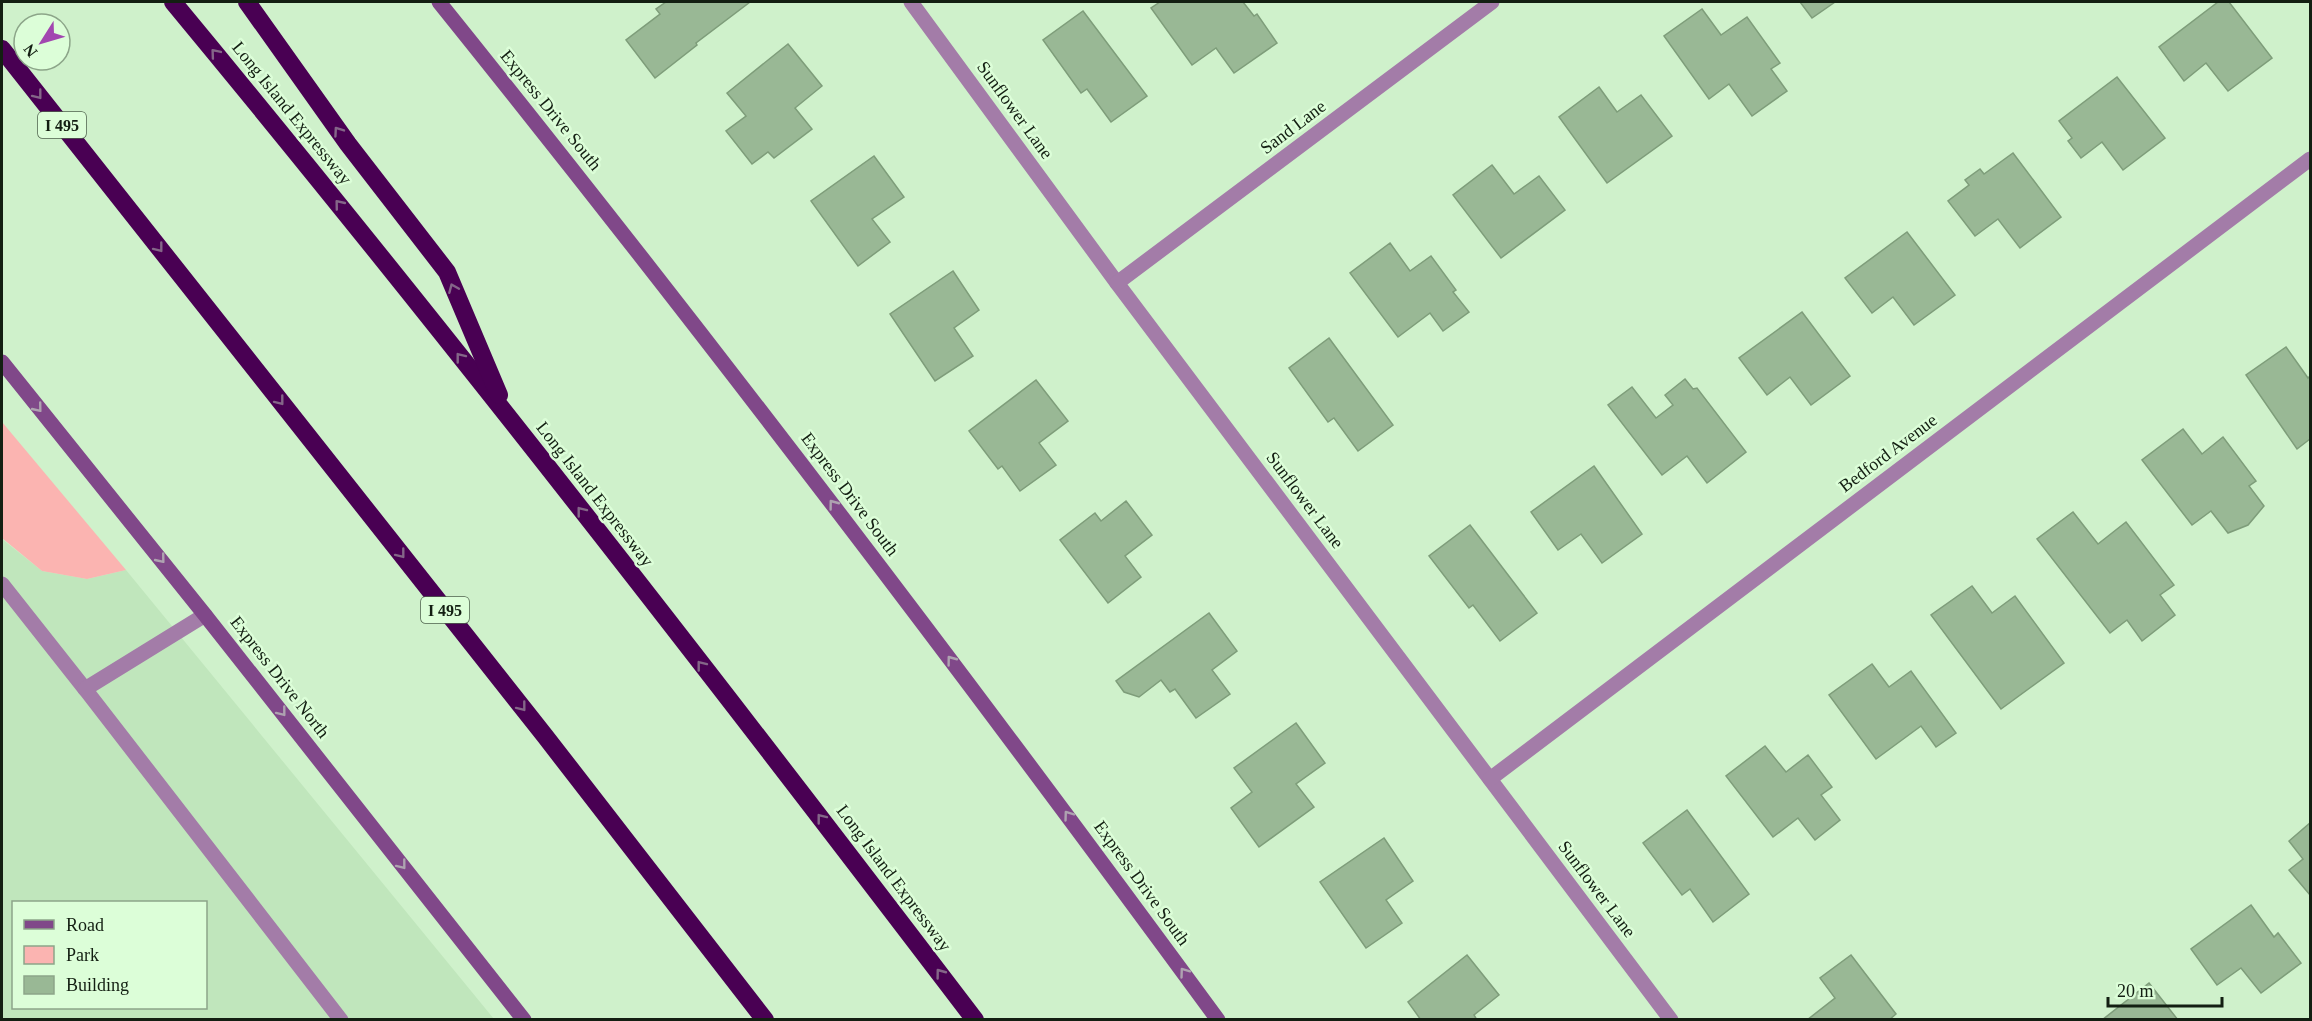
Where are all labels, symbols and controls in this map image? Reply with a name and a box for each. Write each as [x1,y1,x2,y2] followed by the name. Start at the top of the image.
[12,12,72,72] north arrow
[228,38,356,188] street label: Long Island Expressway
[20,41,41,60] text: N
[496,46,606,174] street label: Express Drive South
[212,49,223,60] one-way arrow
[973,57,1057,163] street label: Sunflower Lane
[30,88,41,99] one-way arrow
[1256,96,1330,158] street label: Sand Lane
[38,112,86,138] road number: I 495
[334,127,345,138] one-way arrow
[335,199,346,210] one-way arrow
[152,241,163,252] one-way arrow
[448,283,460,294] one-way arrow
[456,352,467,363] one-way arrow
[273,394,284,405] one-way arrow
[31,401,42,412] one-way arrow
[1835,410,1941,496] street label: Bedford Avenue
[532,418,658,570] street label: Long Island Expressway
[797,428,903,560] street label: Express Drive South
[1262,448,1348,552] street label: Sunflower Lane
[829,500,840,511] one-way arrow
[577,507,588,518] one-way arrow
[394,547,405,558] one-way arrow
[153,552,164,563] one-way arrow
[421,597,469,623] road number: I 495
[226,612,334,742] street label: Express Drive North
[947,655,958,666] one-way arrow
[698,660,709,671] one-way arrow
[515,700,526,711] one-way arrow
[275,705,286,716] one-way arrow
[832,801,956,955] street label: Long Island Expressway
[1064,811,1075,822] one-way arrow
[818,814,829,825] one-way arrow
[1090,817,1194,949] street label: Express Drive South
[1554,837,1640,941] street label: Sunflower Lane
[395,859,406,870] one-way arrow
[12,901,207,1009] legend
[66,915,104,935] text: Road
[66,945,99,965] text: Park
[1180,968,1191,979] one-way arrow
[936,969,947,980] one-way arrow
[2108,970,2222,1008] scale bar
[66,975,129,995] text: Building
[2117,981,2154,1001] text: 20 m

